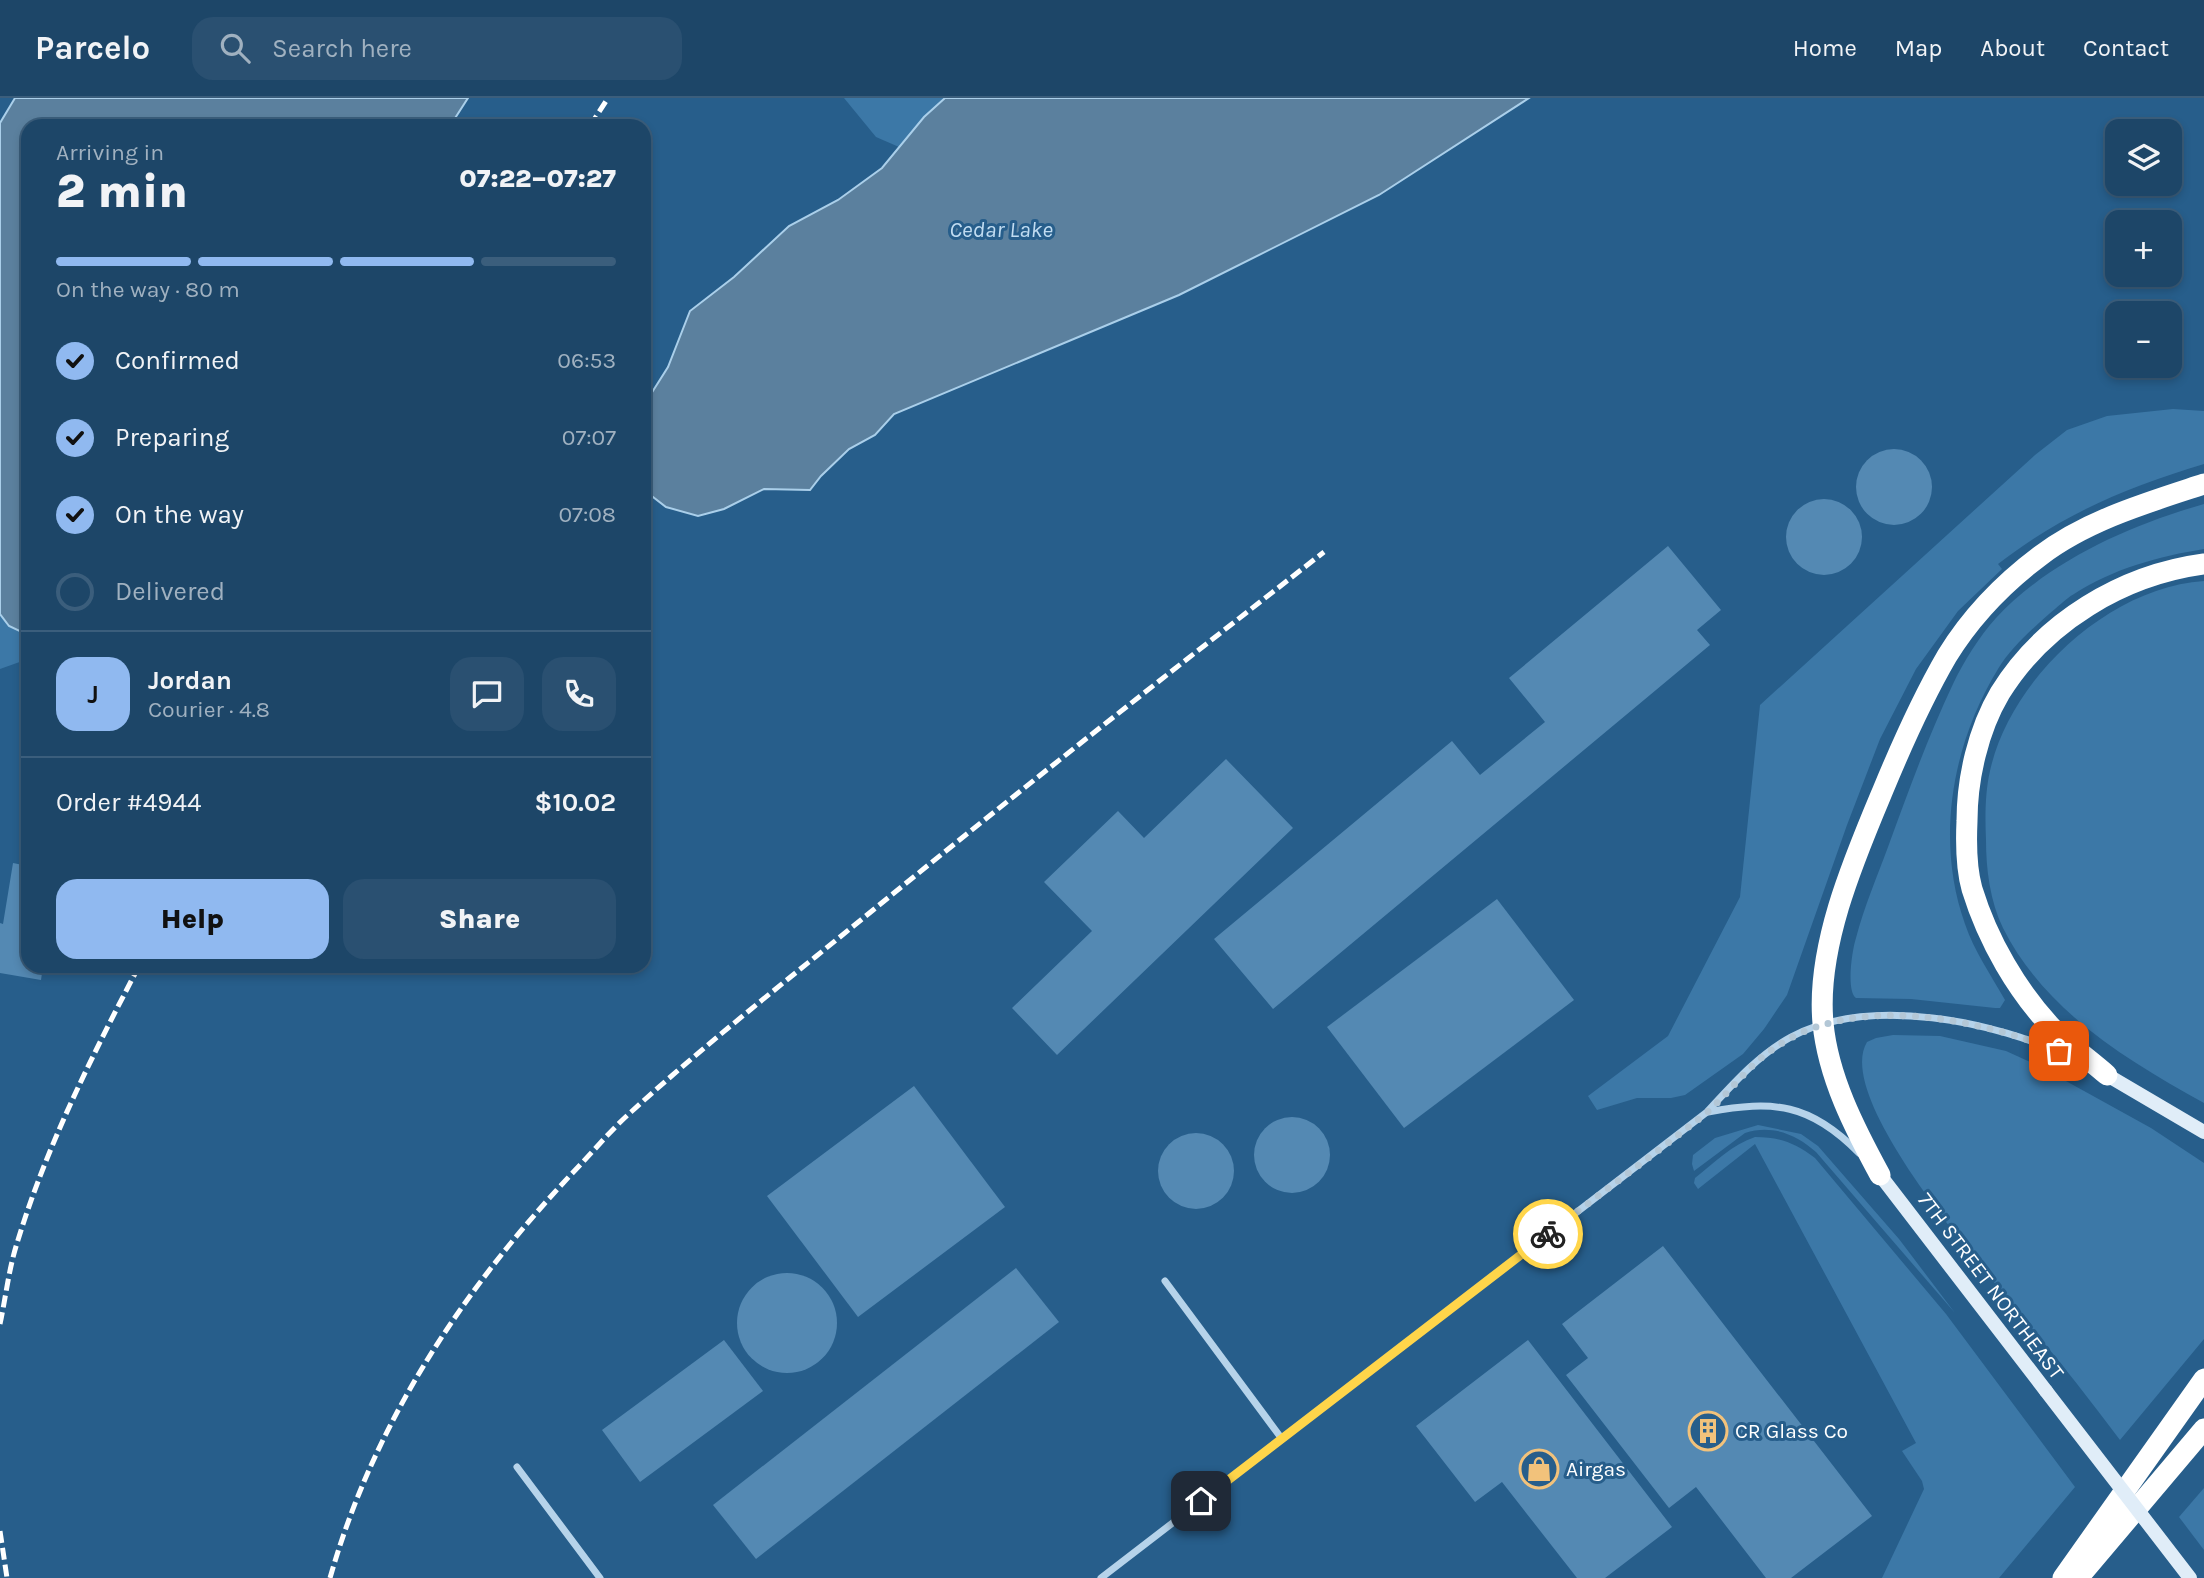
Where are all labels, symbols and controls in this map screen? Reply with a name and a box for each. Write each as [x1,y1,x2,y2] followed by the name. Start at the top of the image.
[192,17,682,80] search box
[35,29,150,67] text: Parcelo
[216,29,254,67] icon: search
[272,33,412,64] text: Search here
[1793,34,1857,62] text: Home
[1895,34,1942,62] text: Map
[1980,34,2045,62] text: About
[2083,34,2169,62] text: Contact
[2105,119,2182,378] map controls
[2105,119,2182,196] button: layers
[56,139,164,166] text: Arriving in
[459,163,616,194] text: 07:22–07:27
[56,165,188,219] text: 2 min
[2105,210,2182,287] button: +
[949,216,1053,243] water label: Cedar Lake
[56,276,240,303] text: On the way · 80 m
[2105,301,2182,378] button: −
[56,342,94,380] icon: check
[115,345,240,376] text: Confirmed
[557,347,616,374] text: 06:53
[56,419,94,457] icon: check
[115,422,229,453] text: Preparing
[562,424,616,451] text: 07:07
[56,496,94,534] icon: check
[115,499,244,530] text: On the way
[558,501,616,528] text: 07:08
[115,576,225,607] text: Delivered
[450,657,524,731] button: chat
[542,657,616,731] button: phone
[148,665,232,696] text: Jordan
[87,679,99,710] text: J
[148,696,270,723] text: Courier · 4.8
[56,787,201,818] text: Order #4944
[535,787,616,818] text: $10.02
[56,879,329,959] button: Help
[343,879,616,959] button: Share
[2029,1021,2089,1081] pin
[2040,1032,2078,1070] icon: bag
[1913,1188,2069,1384] street label: 7TH STREET NORTHEAST
[1513,1199,1583,1269] courier
[1529,1215,1567,1253] icon: bike
[1687,1410,1729,1452] building icon: CR Glass Co
[1735,1419,1848,1443] place label: CR Glass Co
[1518,1448,1560,1490] shop icon: Airgas
[1566,1457,1626,1481] place label: Airgas
[1171,1471,1231,1531] pin
[1182,1482,1220,1520] icon: home

